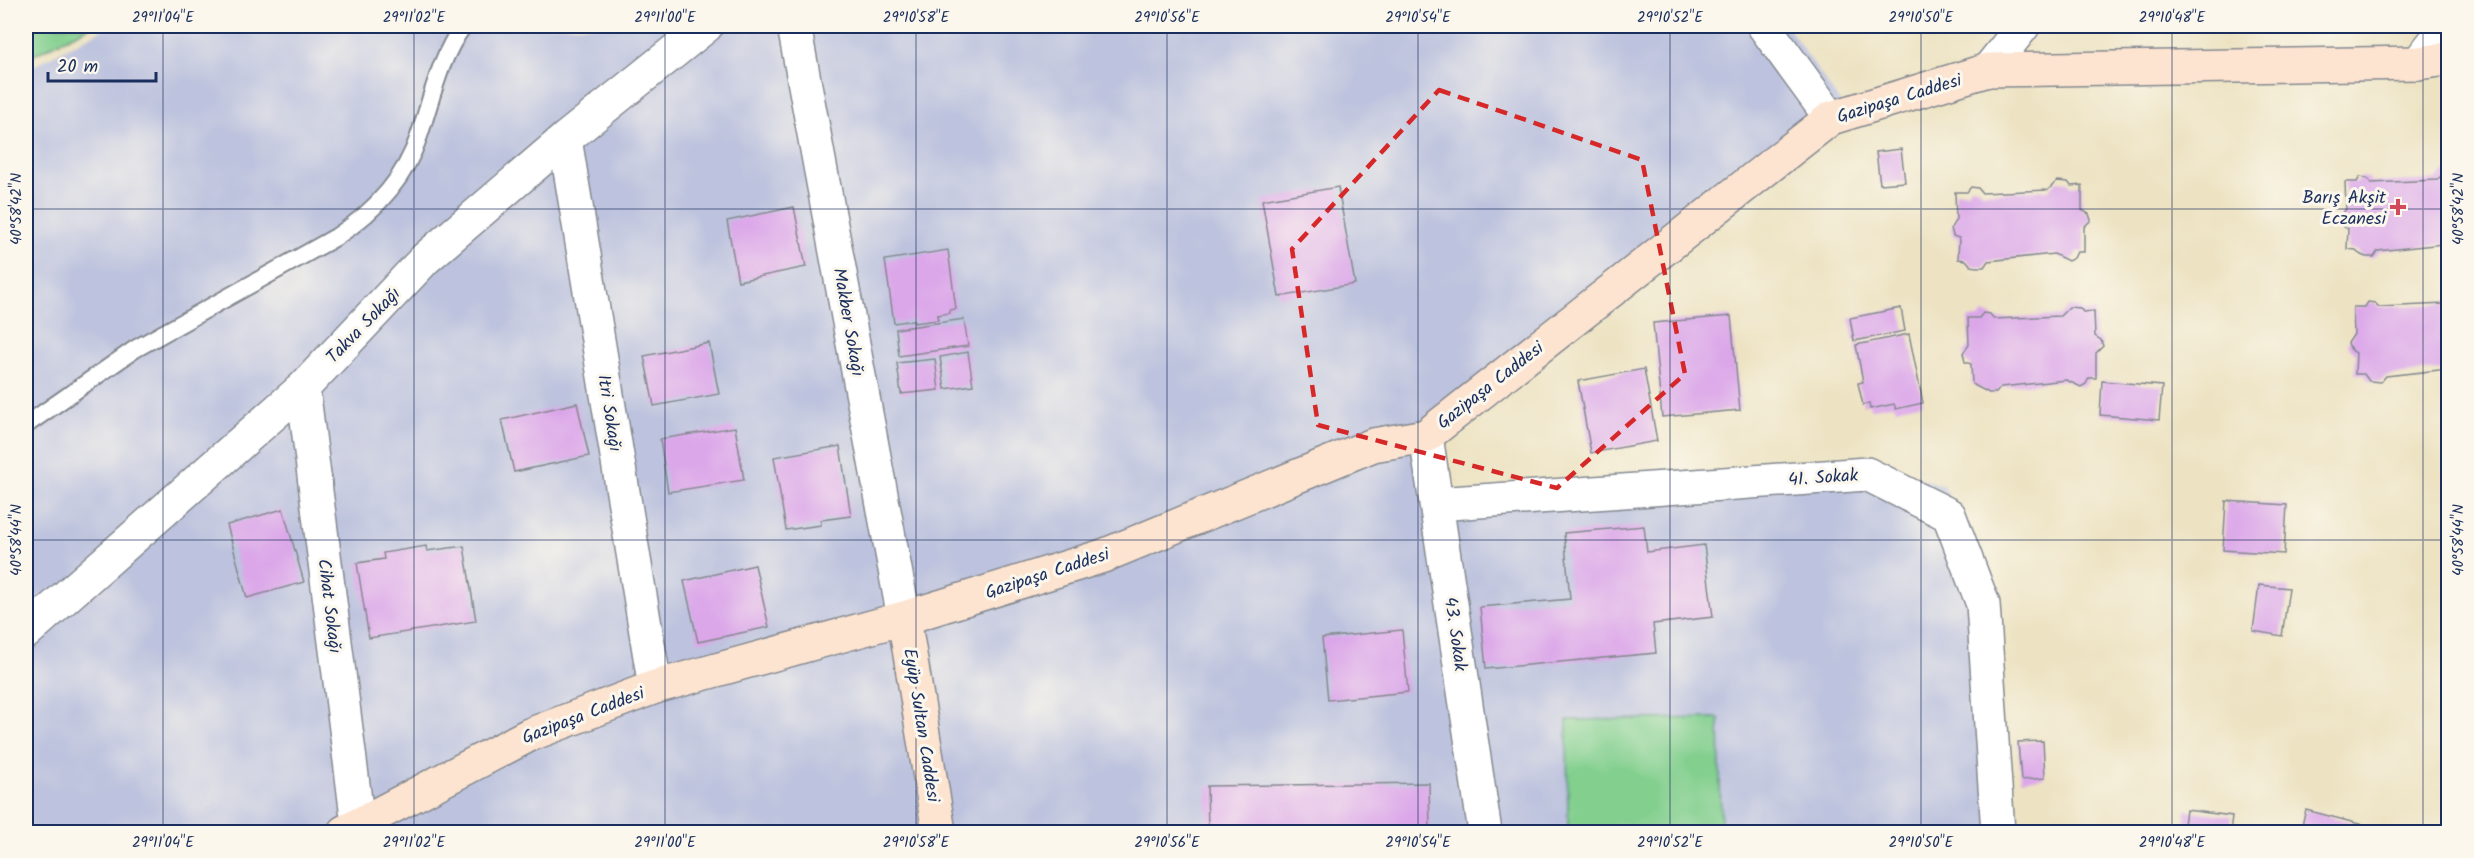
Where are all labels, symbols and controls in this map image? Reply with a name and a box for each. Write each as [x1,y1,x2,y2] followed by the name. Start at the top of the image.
[132,6,195,30] text: 29°11'04"E
[383,6,447,30] text: 29°11'02"E
[634,6,697,30] text: 29°11'00"E
[883,6,950,30] text: 29°10'58"E
[1134,6,1201,30] text: 29°10'56"E
[1385,6,1452,30] text: 29°10'54"E
[1637,6,1704,30] text: 29°10'52"E
[1889,6,1955,30] text: 29°10'50"E
[2139,6,2206,30] text: 29°10'48"E
[48,45,156,83] scale bar
[57,53,98,82] text: 20 m
[1833,66,1966,132] street label: Gazipaşa Caddesi
[5,173,29,245] text: 40°58'42"N
[2447,173,2471,245] text: 40°58'42"N
[2302,184,2387,234] place label: Barış Akşit Eczanesi
[2391,200,2405,214] marker: Barış Akşit Eczanesi
[824,266,871,379] street label: Makber Sokağı
[320,281,408,371] street label: Takva Sokağı
[1431,335,1551,437] street label: Gazipaşa Caddesi
[588,373,629,454] street label: Itri Sokağı
[1787,462,1860,495] street label: 41. Sokak
[5,504,29,576] text: 40°58'44"N
[2447,504,2471,576] text: 40°58'44"N
[982,540,1114,608] street label: Gazipaşa Caddesi
[308,557,349,655] street label: Cihat Sokağı
[1435,595,1474,674] street label: 43. Sokak
[894,646,947,805] street label: Eyüp Sultan Caddesi
[518,679,650,753] street label: Gazipaşa Caddesi
[132,831,195,855] text: 29°11'04"E
[383,831,447,855] text: 29°11'02"E
[634,831,697,855] text: 29°11'00"E
[883,831,950,855] text: 29°10'58"E
[1134,831,1201,855] text: 29°10'56"E
[1385,831,1452,855] text: 29°10'54"E
[1637,831,1704,855] text: 29°10'52"E
[1889,831,1955,855] text: 29°10'50"E
[2139,831,2206,855] text: 29°10'48"E

